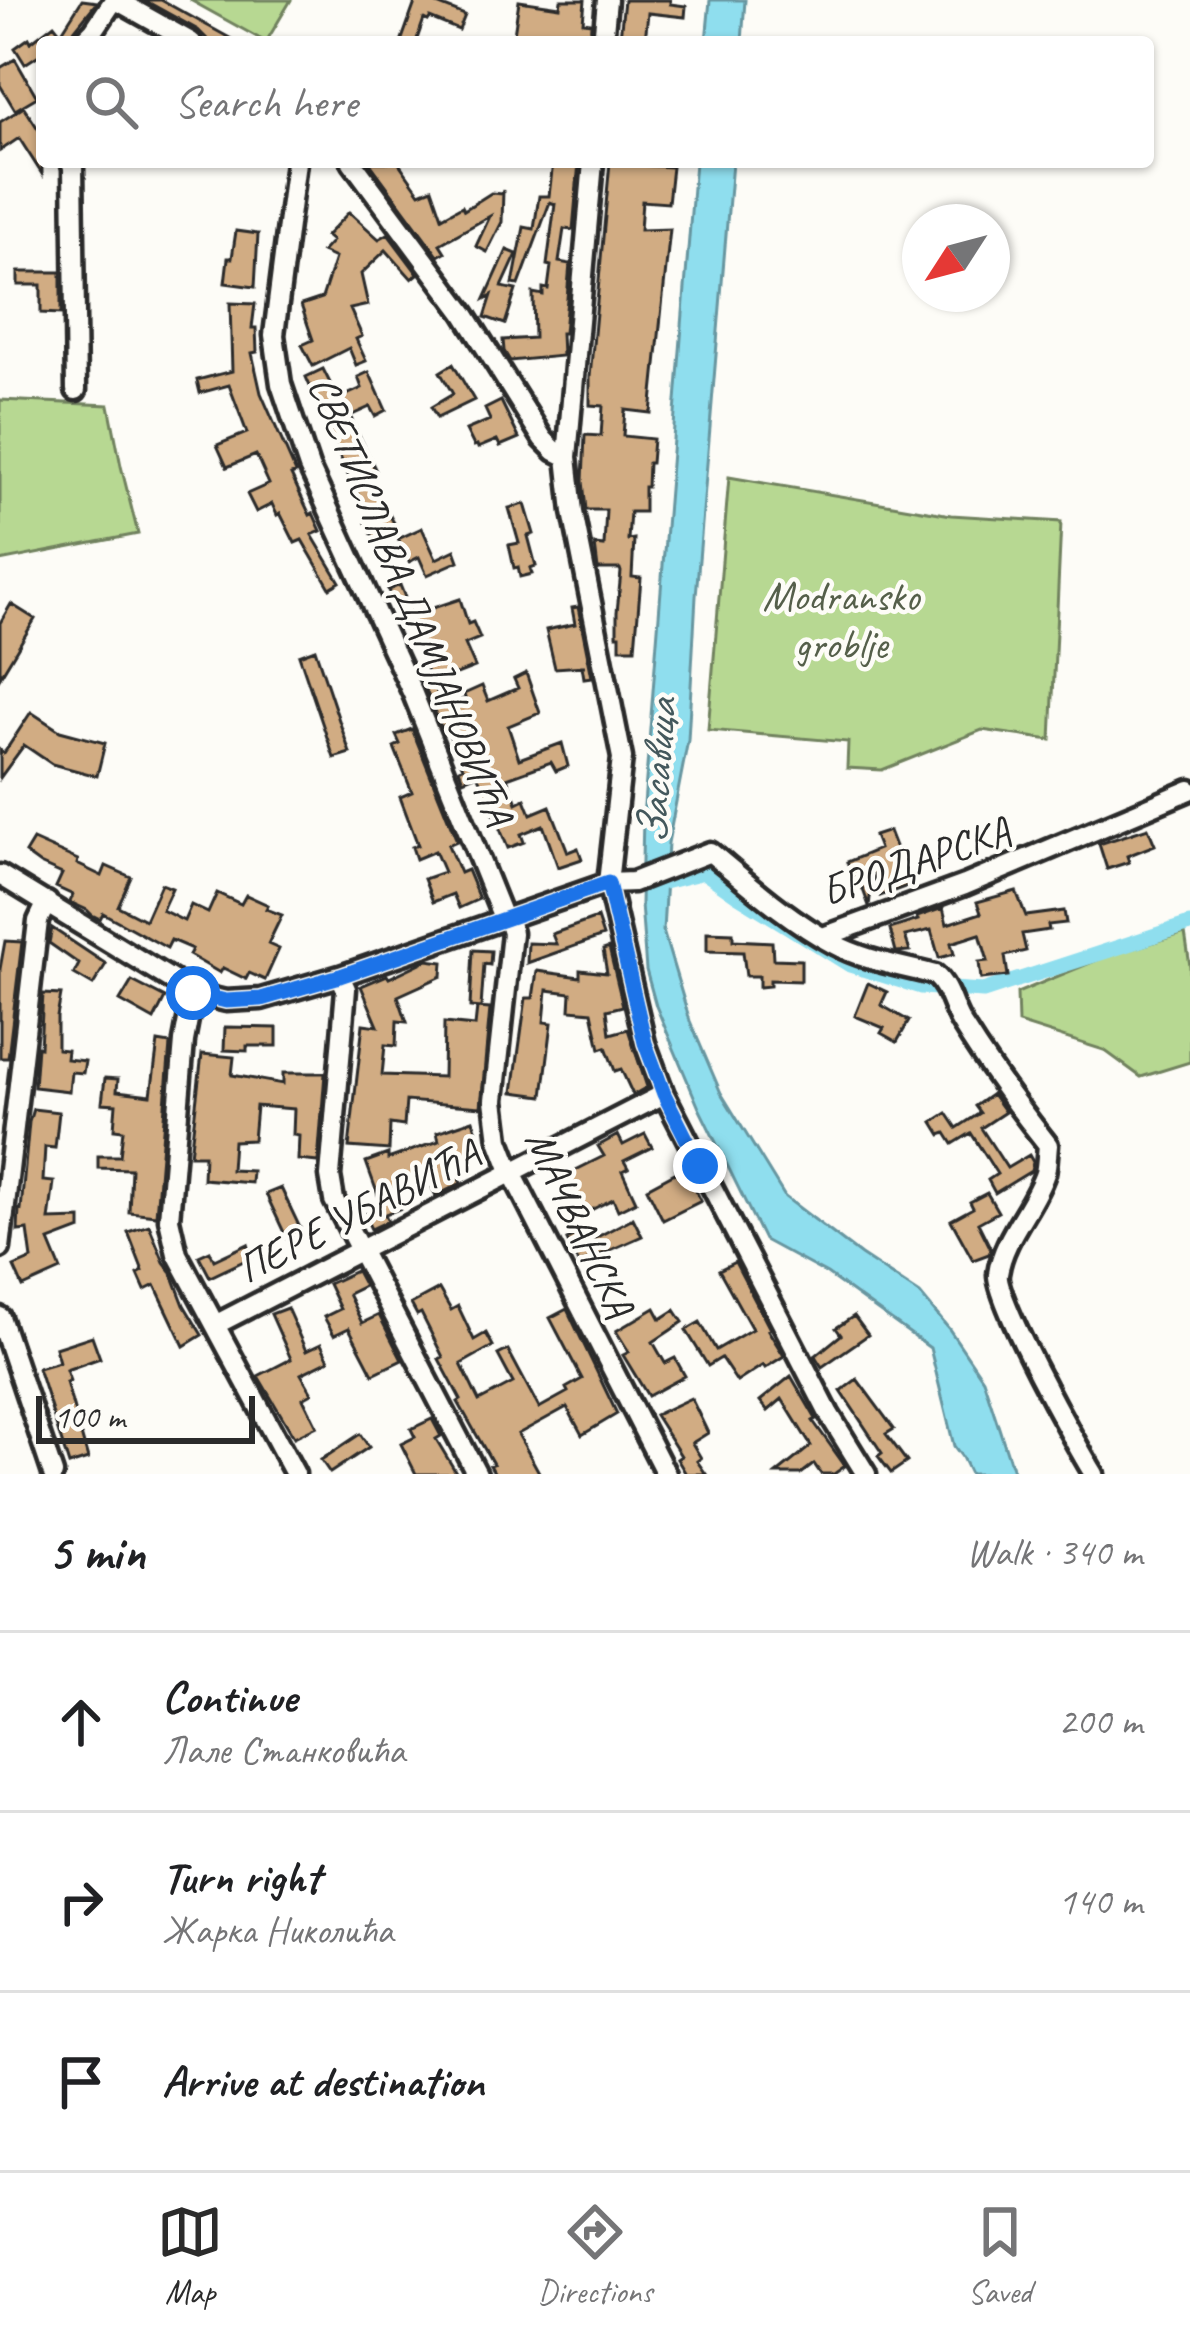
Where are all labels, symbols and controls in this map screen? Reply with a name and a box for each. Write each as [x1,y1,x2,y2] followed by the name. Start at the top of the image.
[36,36,1154,168] search box
[78,69,144,135] icon: search
[174,74,357,131] text: Search here
[902,204,1010,312] north arrow
[296,368,526,835] street label: СВЕТИСЛАВА ДАМЈАНОВИЋА
[763,570,922,671] park label: Modransko groblje
[623,694,690,846] water label: Засавица
[814,804,1018,918] street label: БРОДАРСКА
[166,966,220,1020] route start
[513,1121,646,1327] street label: МАЧВАНСКА
[229,1127,490,1295] street label: ПЕРЕ УБАВИЋА
[673,1139,727,1193] route end
[36,1390,255,1443] scale bar
[54,1396,125,1438] text: 100 m
[48,1520,145,1584] text: 5 min
[966,1528,1142,1577] text: Walk · 340 m
[162,1669,296,1726] text: Continue
[48,1689,114,1755] icon: ahead
[1058,1697,1142,1746] text: 200 m
[162,1726,405,1775] text: Лале Станковића
[162,1849,320,1906] text: Turn right
[48,1869,114,1935] icon: right
[1058,1877,1142,1926] text: 140 m
[162,1906,393,1955] text: Жарка Николића
[48,2049,114,2115] icon: arrive
[162,2053,484,2110] text: Arrive at destination
[157,2199,223,2313] tab: Map
[538,2199,652,2313] tab: Directions
[967,2199,1033,2313] tab: Saved

